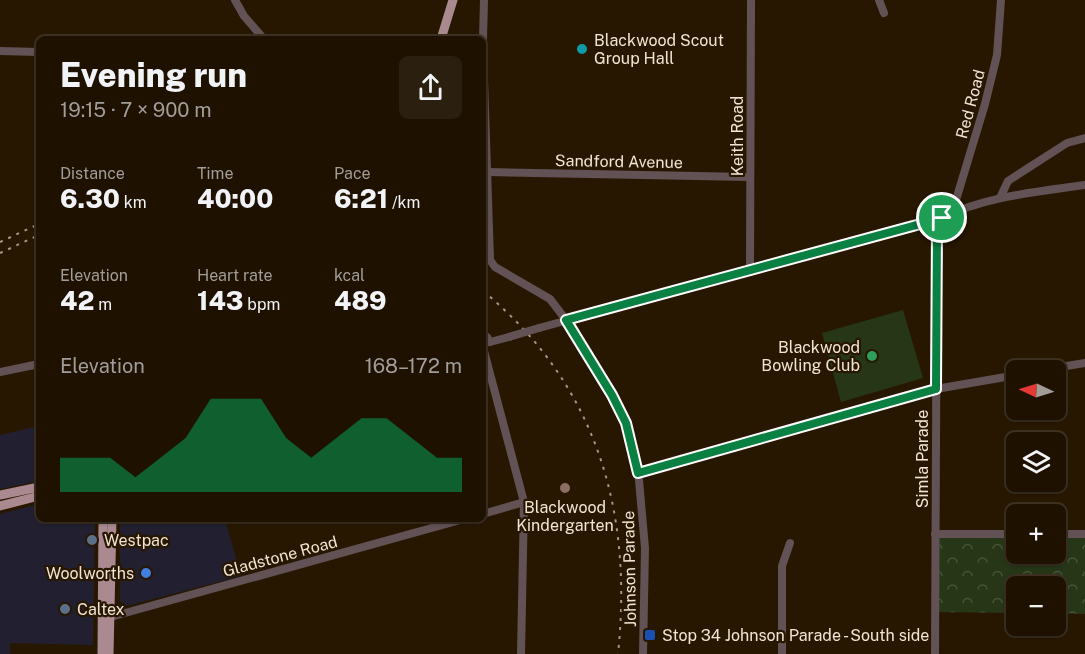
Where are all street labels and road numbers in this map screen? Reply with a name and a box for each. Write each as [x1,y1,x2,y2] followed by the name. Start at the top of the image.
[952,67,989,141] street label: Red Road
[728,96,747,176] street label: Keith Road
[555,151,683,172] street label: Sandford Avenue
[913,410,932,508] street label: Simla Parade
[619,511,640,627] street label: Johnson Parade
[221,532,339,581] street label: Gladstone Road

